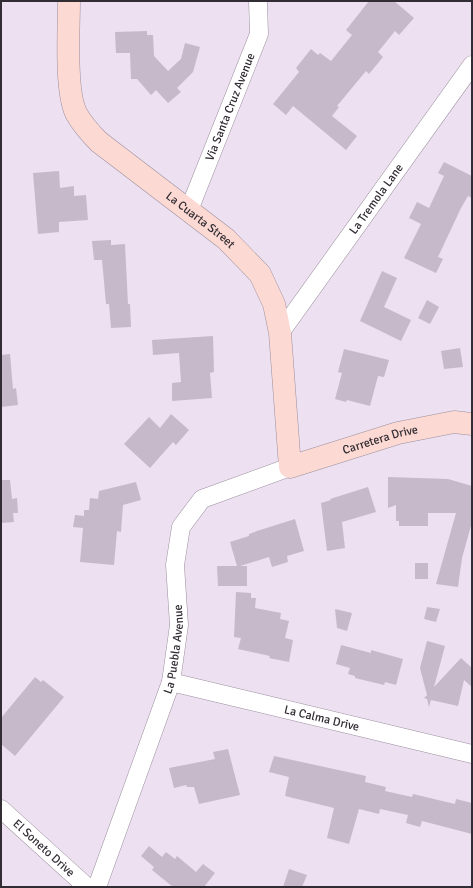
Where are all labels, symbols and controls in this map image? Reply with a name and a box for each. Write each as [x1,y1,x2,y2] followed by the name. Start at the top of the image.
[202,51,259,163] street label: Via Santa Cruz Avenue
[346,161,407,237] street label: La Tremola Lane
[163,189,238,252] street label: La Cuarta Street
[341,422,419,458] street label: Carretera Drive
[160,604,187,696] street label: La Puebla Avenue
[283,702,361,735] street label: La Calma Drive
[10,816,78,880] street label: El Soneto Drive

